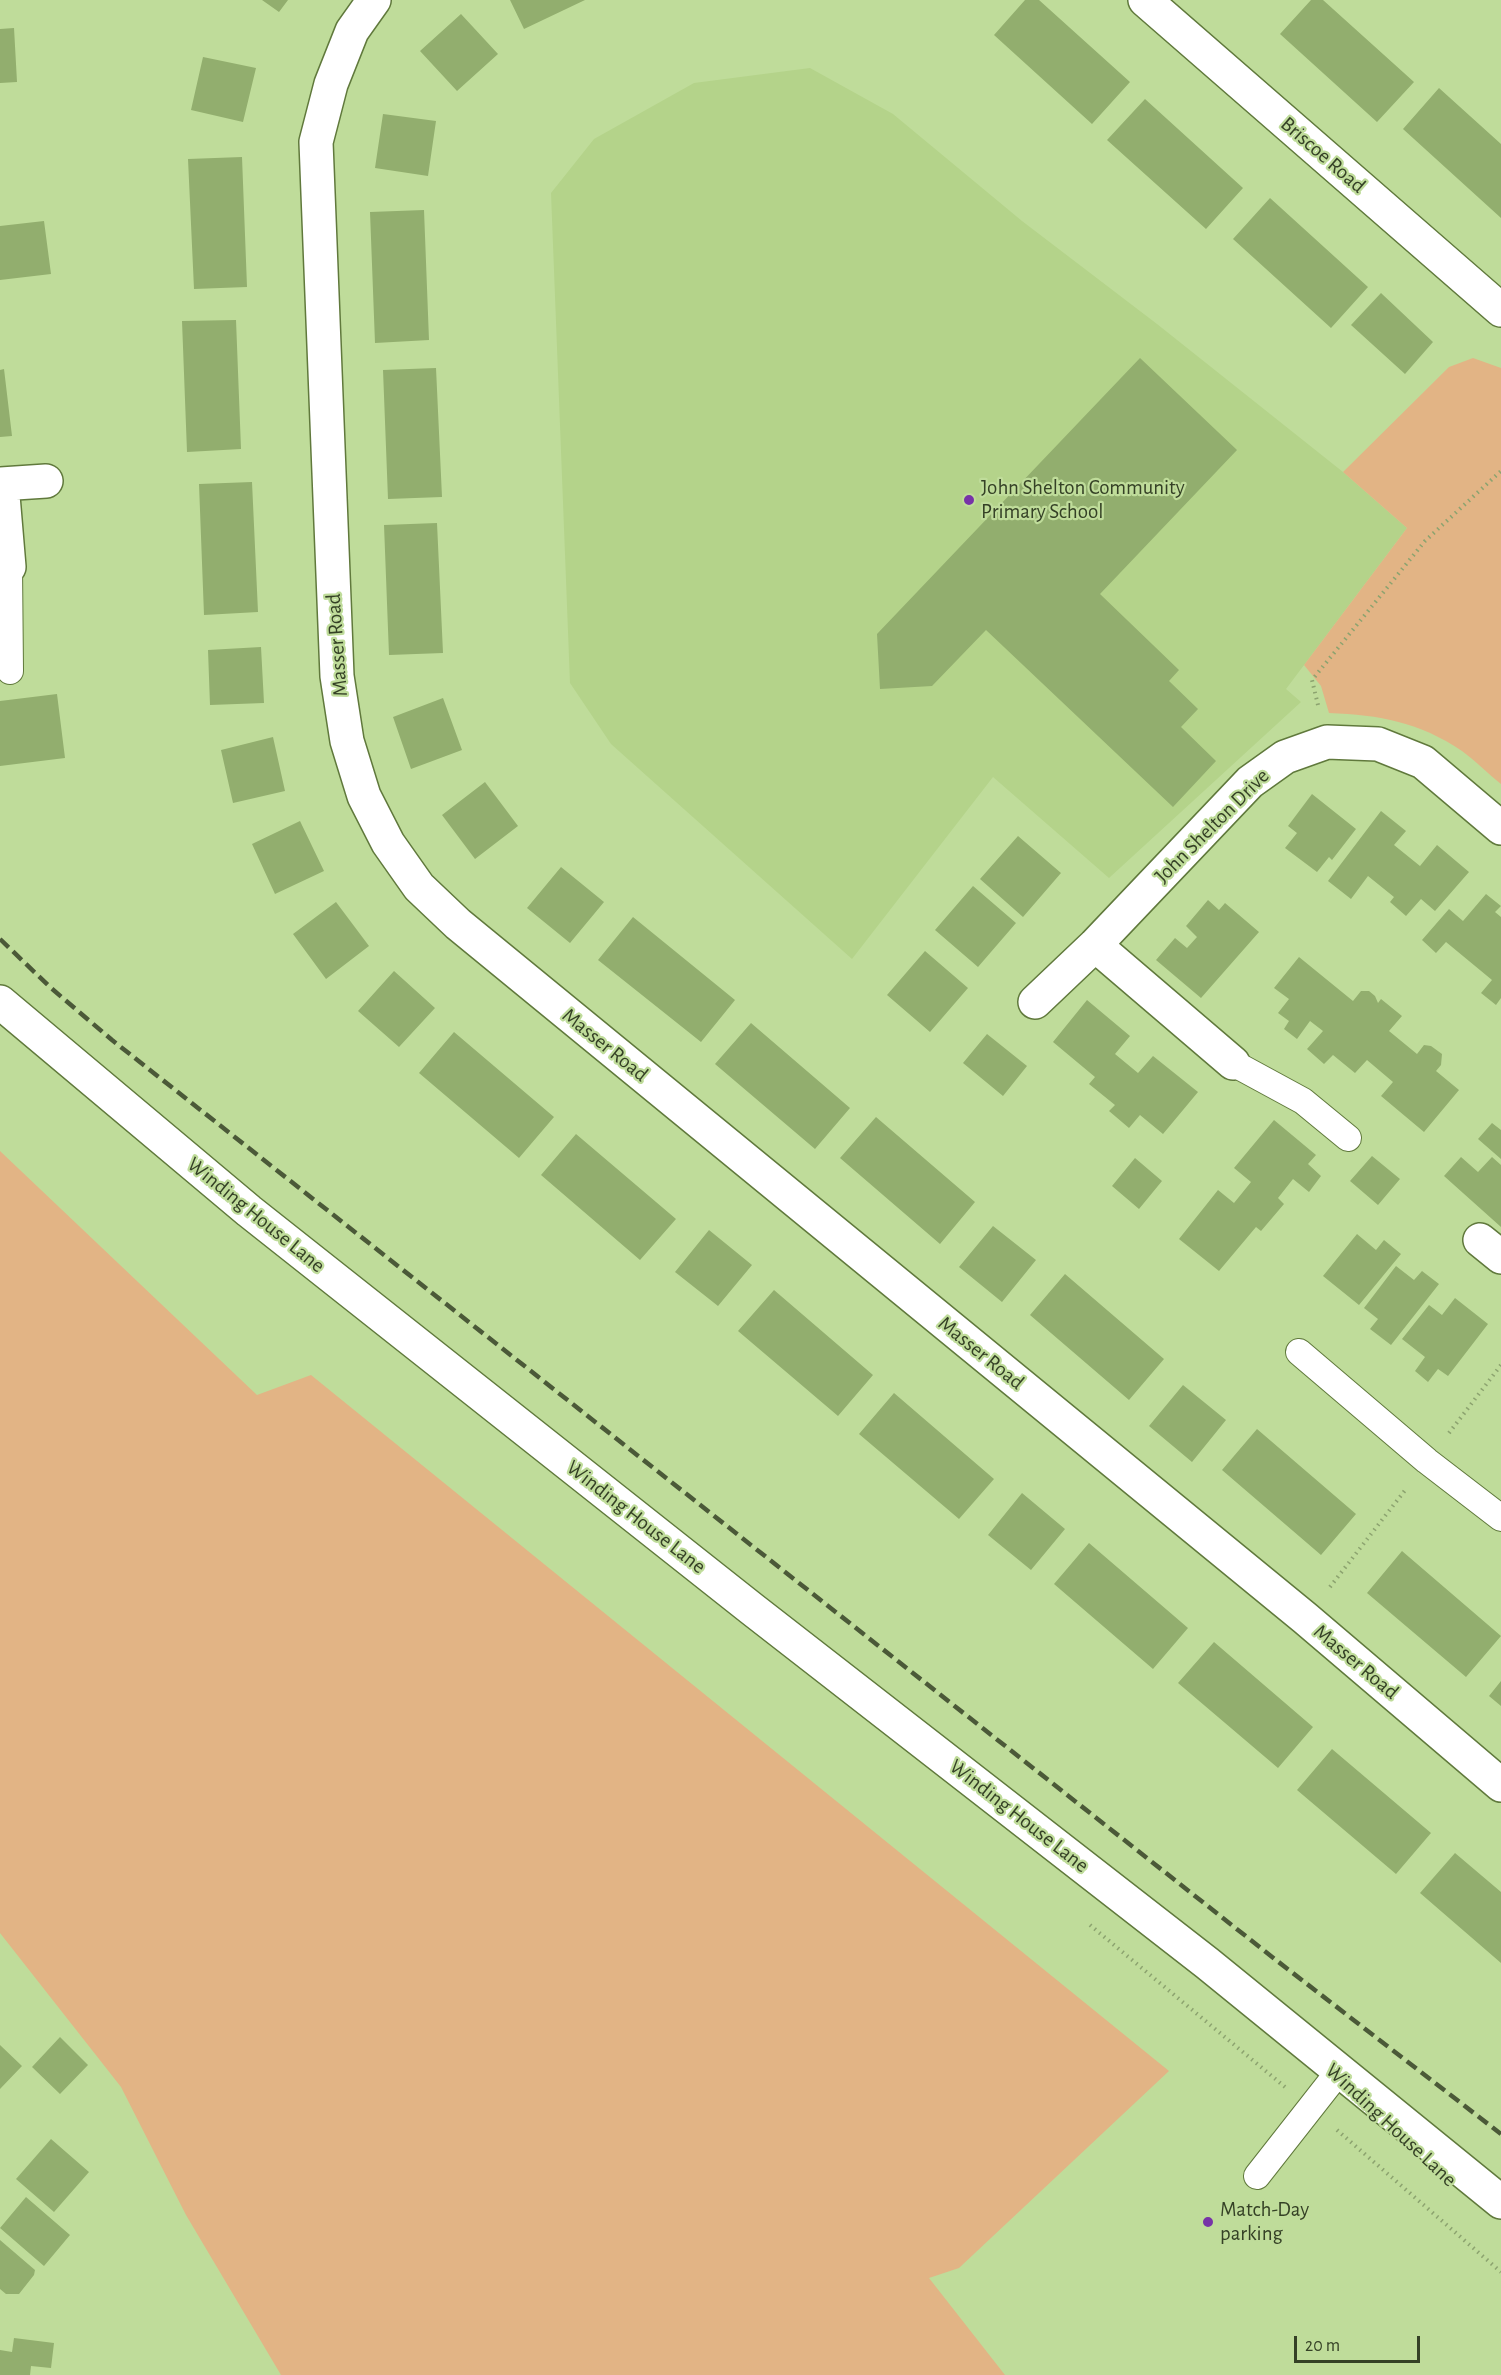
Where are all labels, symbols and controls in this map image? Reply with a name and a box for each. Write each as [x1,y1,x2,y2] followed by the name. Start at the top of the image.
[1275,111,1371,199] street label: Briscoe Road
[981,475,1185,525] place label: John Shelton Community Primary School
[962,493,976,507] marker: John Shelton Community Primary School
[321,593,353,697] street label: Masser Road
[1150,764,1274,888] street label: John Shelton Drive
[557,1003,653,1087] street label: Masser Road
[182,1152,330,1278] street label: Winding House Lane
[933,1311,1029,1395] street label: Masser Road
[561,1455,711,1579] street label: Winding House Lane
[1308,1619,1404,1705] street label: Masser Road
[944,1754,1094,1878] street label: Winding House Lane
[1320,2058,1462,2192] street label: Winding House Lane
[1220,2197,1309,2247] place label: Match-Day parking
[1201,2215,1215,2229] marker: Match-Day parking
[1297,2324,1423,2362] scale bar
[1305,2337,1340,2355] text: 20 m

